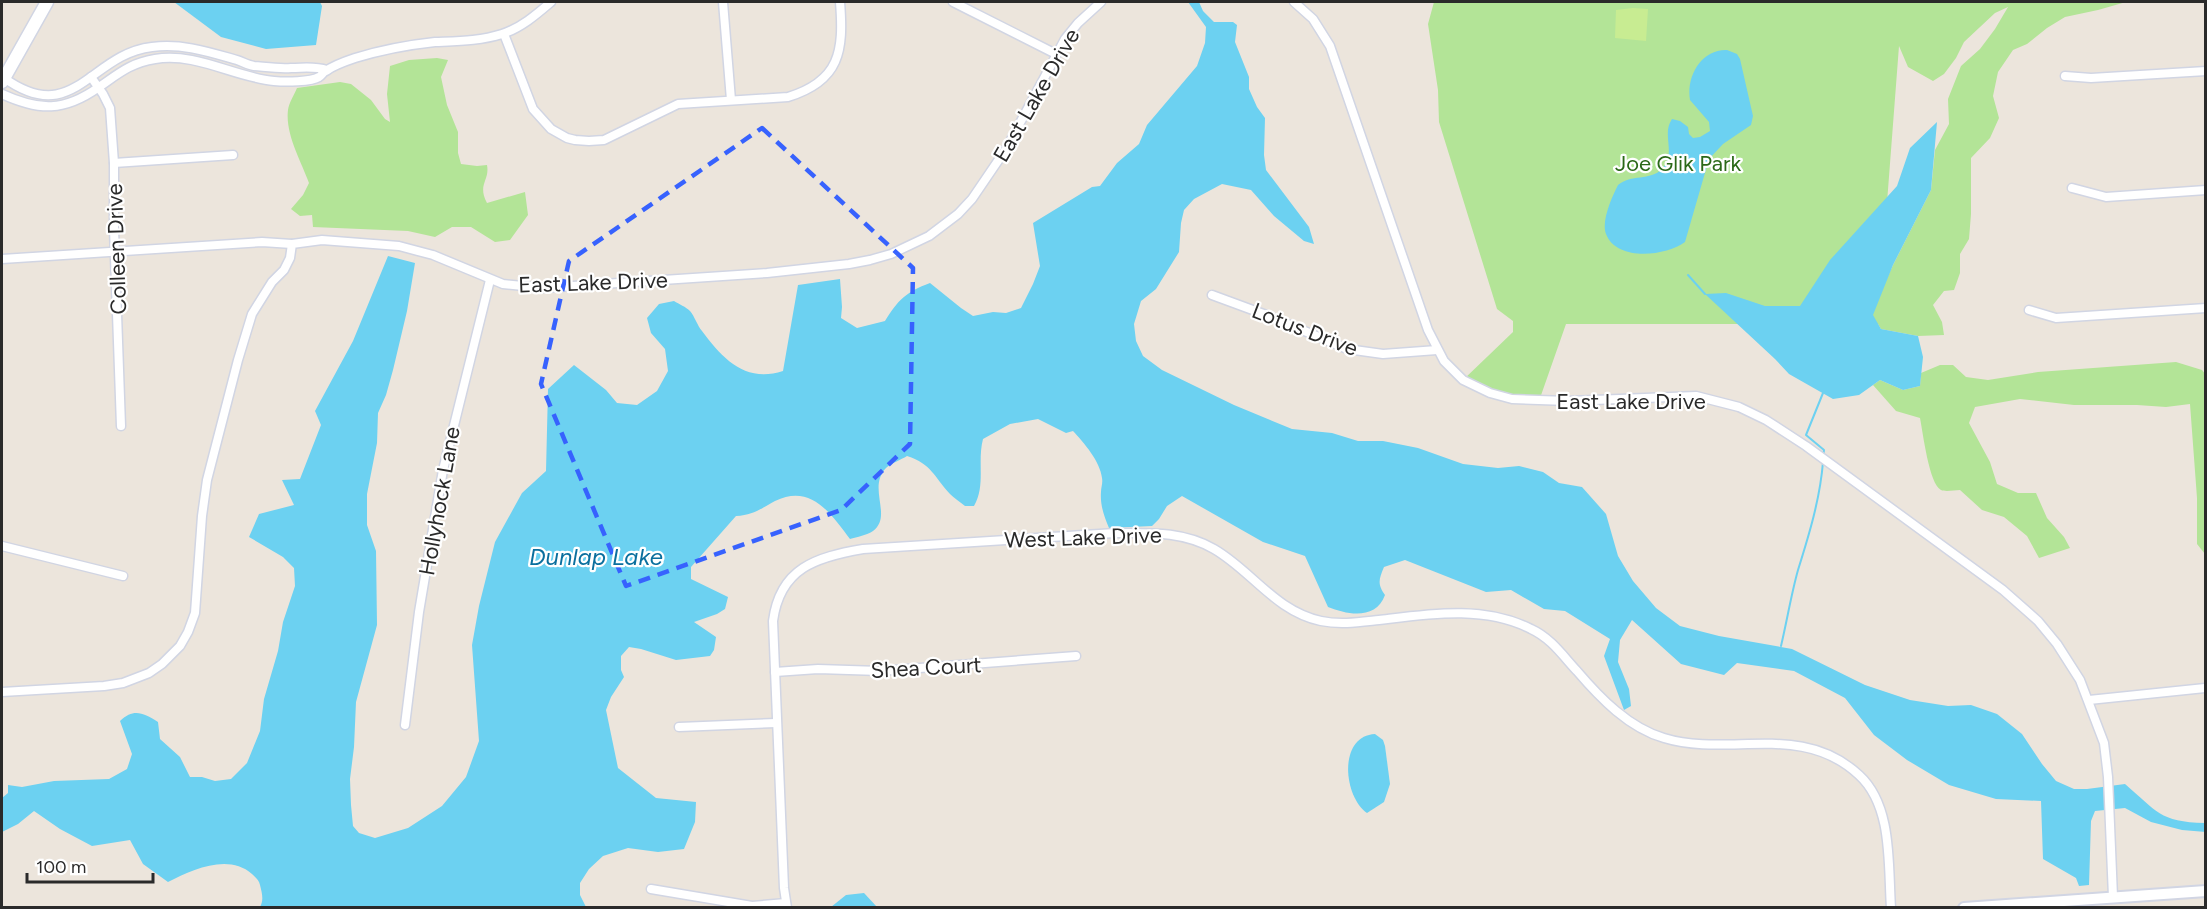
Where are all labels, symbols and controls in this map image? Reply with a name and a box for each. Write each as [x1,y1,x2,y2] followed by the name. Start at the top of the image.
[987,24,1086,167] street label: East Lake Drive
[1615,150,1741,177] park label: Joe Glik Park
[101,183,132,315] street label: Colleen Drive
[518,266,668,299] street label: East Lake Drive
[1248,297,1362,362] street label: Lotus Drive
[1556,388,1706,415] street label: East Lake Drive
[413,425,466,578] street label: Hollyhock Lane
[1004,521,1162,554] street label: West Lake Drive
[529,542,663,571] water label: Dunlap Lake
[870,651,982,684] street label: Shea Court
[27,846,153,884] scale bar
[36,856,86,878] text: 100 m

